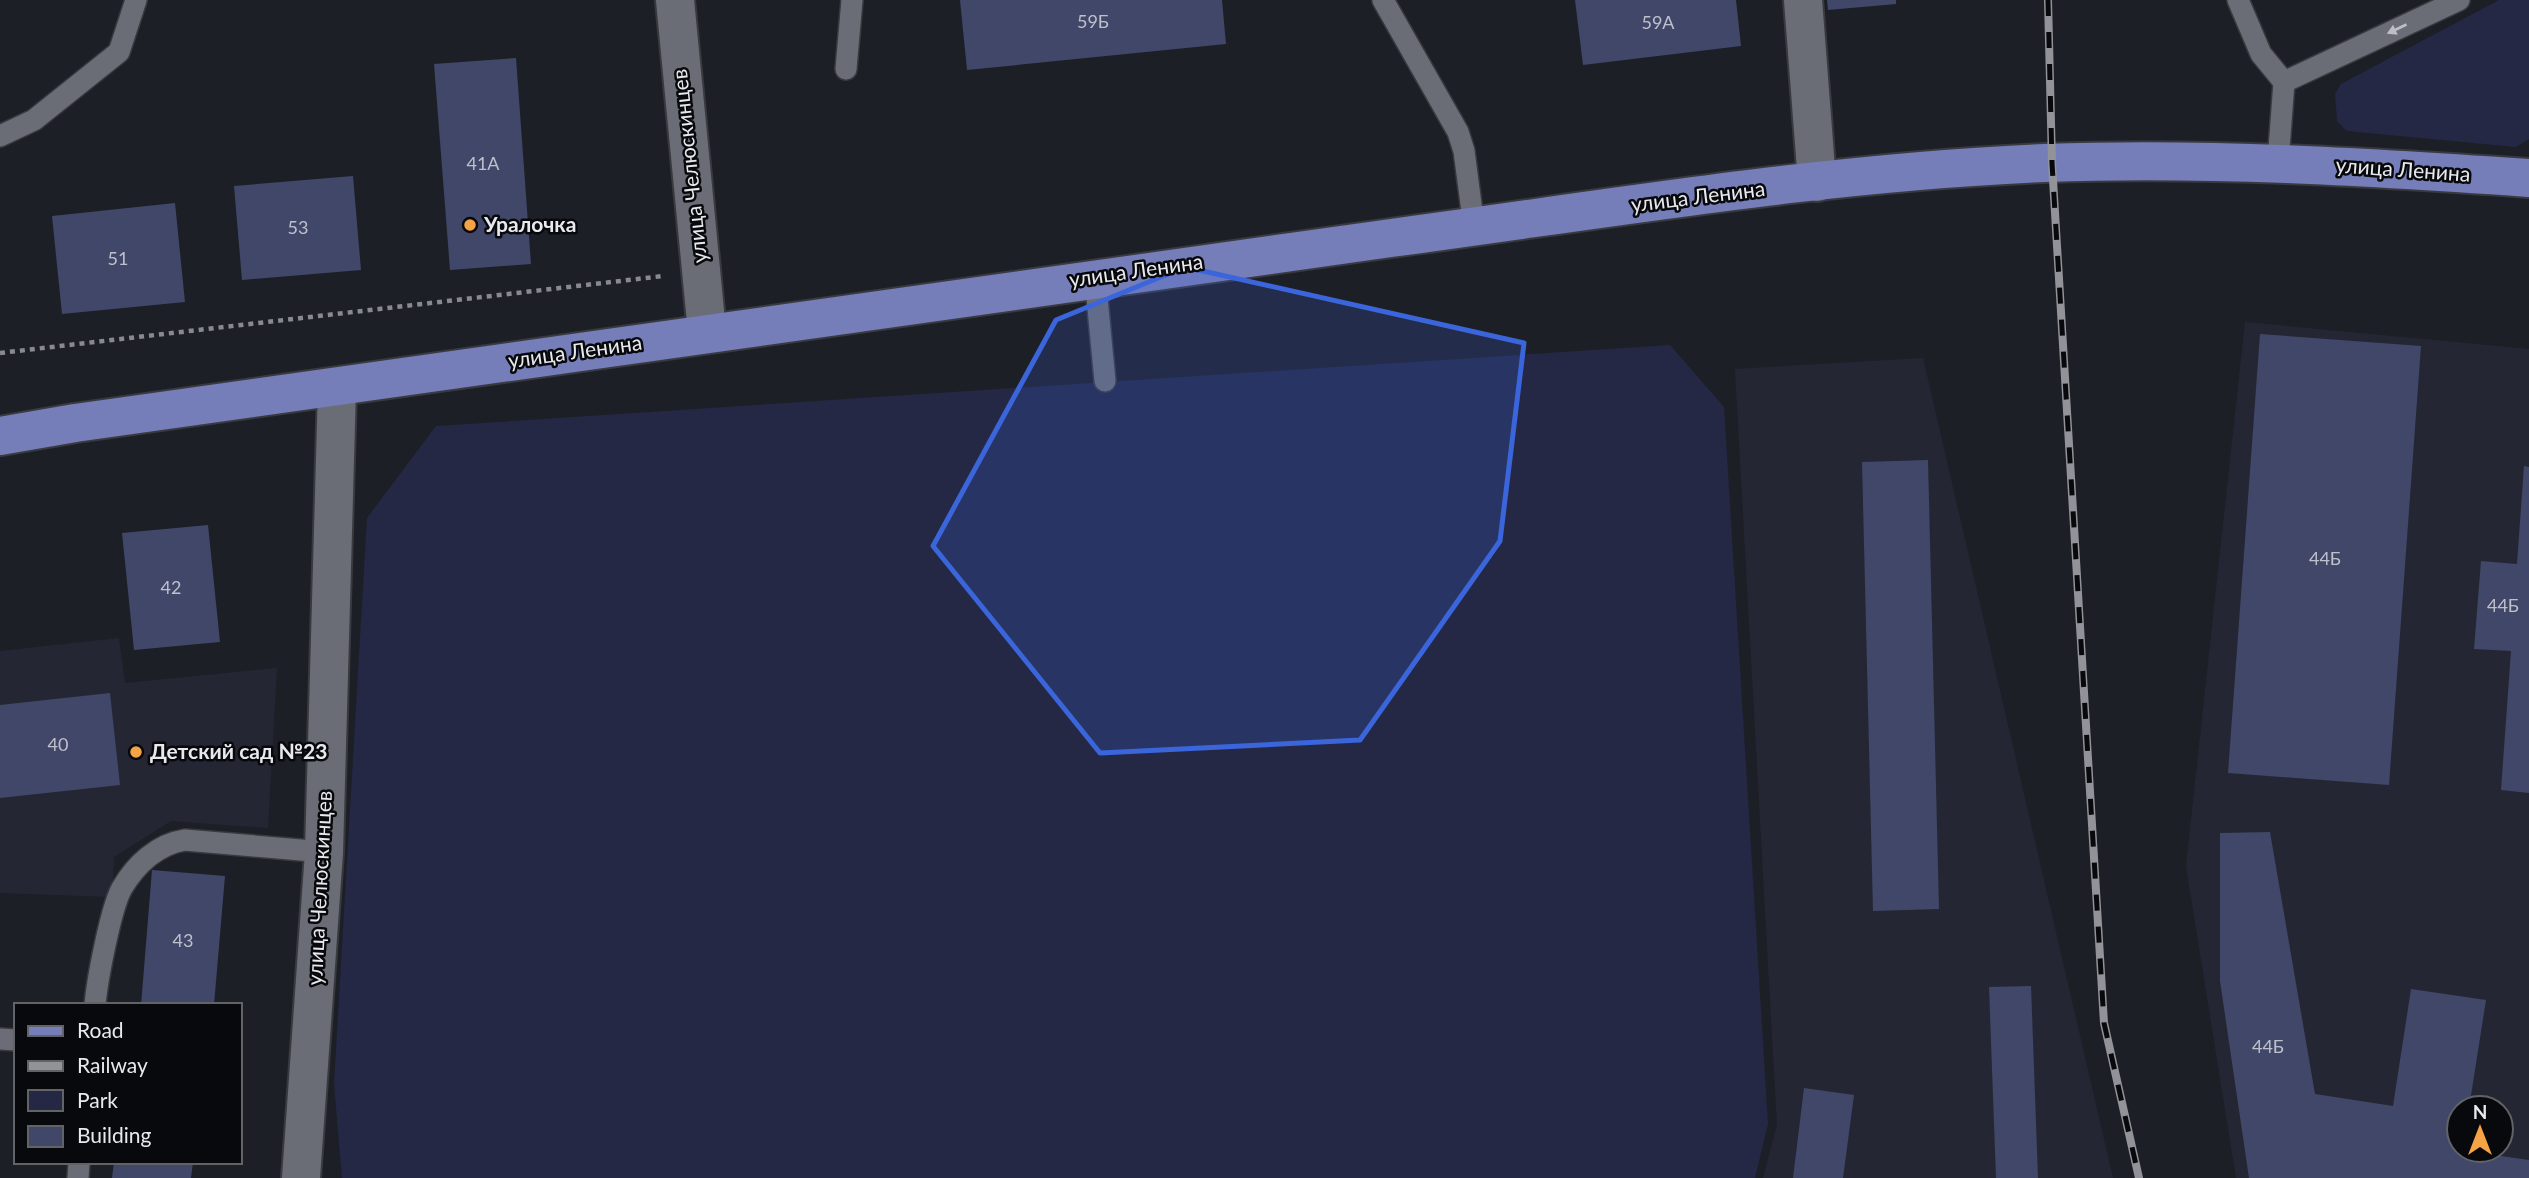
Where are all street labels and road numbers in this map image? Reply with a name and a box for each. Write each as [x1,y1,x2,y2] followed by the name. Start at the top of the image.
[666,68,711,264] street label: улица Челюскинцев
[2335,151,2471,186] street label: улица Ленина
[1629,175,1766,216] street label: улица Ленина
[1067,248,1204,291] street label: улица Ленина
[506,329,643,372] street label: улица Ленина
[301,790,336,986] street label: улица Челюскинцев

